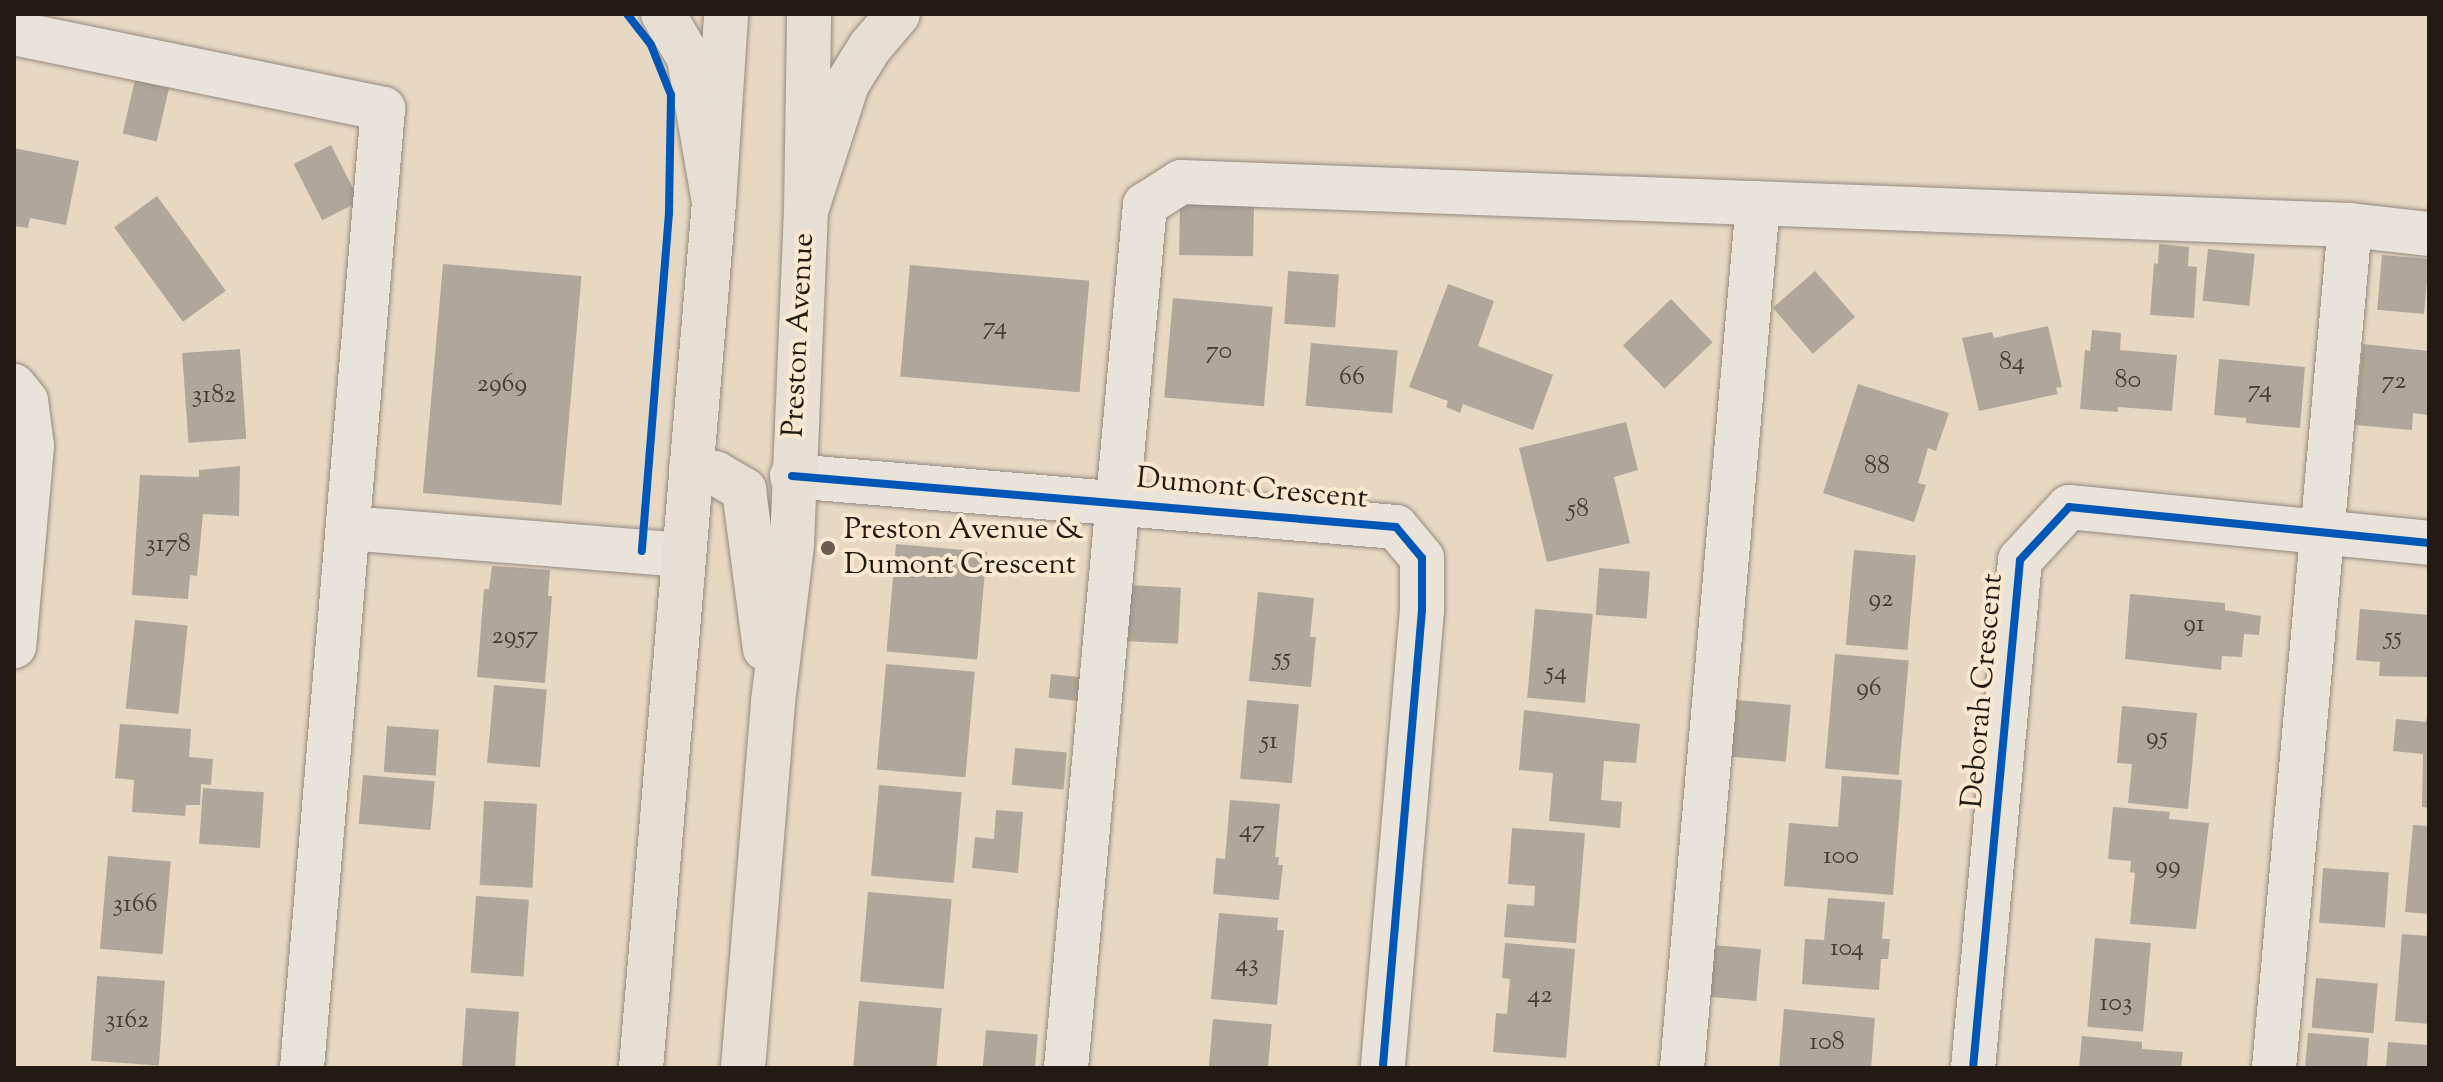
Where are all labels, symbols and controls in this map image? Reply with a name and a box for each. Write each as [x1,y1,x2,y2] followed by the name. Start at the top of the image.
[777,232,823,438] street label: Preston Avenue
[983,312,1007,344] house number: 74
[1206,336,1232,368] house number: 70
[1999,347,2025,379] house number: 84
[1339,362,1365,394] house number: 66
[2115,365,2141,397] house number: 80
[2382,366,2406,398] house number: 72
[477,369,527,401] house number: 2969
[2248,375,2272,407] house number: 74
[192,380,236,412] house number: 3182
[1864,451,1890,483] house number: 88
[1135,462,1369,518] street label: Dumont Crescent
[1567,494,1589,526] house number: 58
[844,513,1083,584] place label: Preston Avenue & Dumont Crescent
[145,529,191,561] house number: 3178
[819,539,837,557] marker: Preston Avenue & Dumont Crescent
[1956,572,2012,810] street label: Deborah Crescent
[1869,584,1893,616] house number: 92
[2183,609,2205,641] house number: 91
[492,621,538,653] house number: 2957
[2384,622,2402,654] house number: 55
[1273,643,1291,675] house number: 55
[1545,657,1567,689] house number: 54
[1856,673,1882,705] house number: 96
[2146,722,2168,754] house number: 95
[1260,726,1278,758] house number: 51
[1239,815,1265,847] house number: 47
[1823,841,1859,873] house number: 100
[2155,851,2181,883] house number: 99
[112,889,158,921] house number: 3166
[1830,933,1864,965] house number: 104
[1235,949,1259,981] house number: 43
[1527,980,1553,1012] house number: 42
[2100,988,2132,1020] house number: 103
[105,1005,149,1037] house number: 3162
[1809,1027,1845,1059] house number: 108

